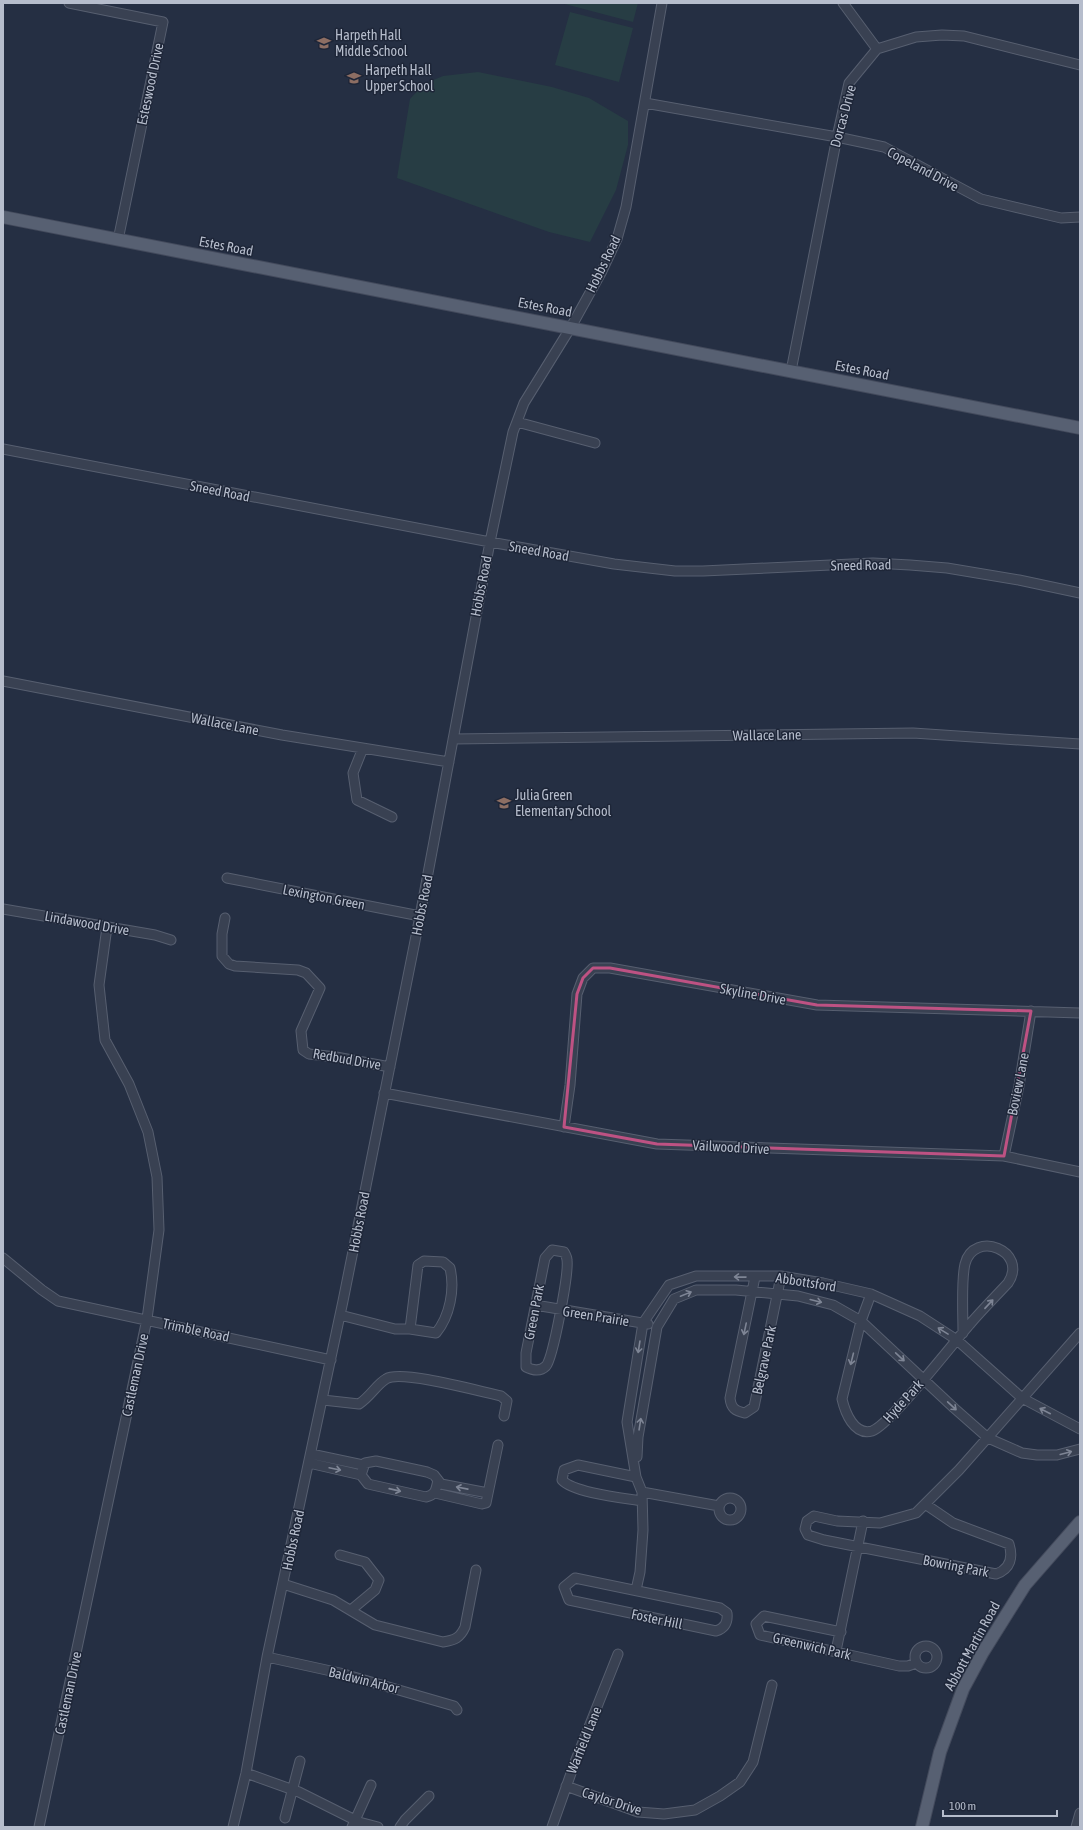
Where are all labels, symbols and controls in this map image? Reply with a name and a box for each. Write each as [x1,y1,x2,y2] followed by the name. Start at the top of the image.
[335,27,408,59] place label: Harpeth Hall Middle School
[316,35,332,51] school or university icon: Harpeth Hall Middle School
[134,42,166,126] street label: Esteswood Drive
[365,62,434,94] place label: Harpeth Hall Upper School
[346,70,362,86] school or university icon: Harpeth Hall Upper School
[827,83,859,149] street label: Dorcas Drive
[885,143,961,195] street label: Copeland Drive
[198,233,254,259] street label: Estes Road
[582,233,624,295] street label: Hobbs Road
[517,294,573,320] street label: Estes Road
[834,357,890,383] street label: Estes Road
[189,477,251,505] street label: Sneed Road
[508,538,570,564] street label: Sneed Road
[467,554,495,618] street label: Hobbs Road
[831,556,891,574] street label: Sneed Road
[190,710,260,738] street label: Wallace Lane
[733,726,801,744] street label: Wallace Lane
[515,787,611,819] place label: Julia Green Elementary School
[496,795,512,811] school or university icon: Julia Green Elementary School
[408,873,436,937] street label: Hobbs Road
[281,881,367,913] street label: Lexington Green
[43,908,131,938] street label: Lindawood Drive
[719,980,787,1008] street label: Skyline Drive
[312,1045,382,1073] street label: Redbud Drive
[1004,1051,1032,1117] street label: Boview Lane
[692,1137,770,1157] street label: Vailwood Drive
[345,1190,373,1254] street label: Hobbs Road
[775,1269,837,1295] street label: Abbottsford
[734,1273,747,1280] one-way arrow
[521,1283,547,1341] street label: Green Park
[679,1290,691,1298] one-way arrow
[809,1297,822,1305] one-way arrow
[984,1299,994,1309] one-way arrow
[562,1303,630,1329] street label: Green Prairie
[161,1315,231,1345] street label: Trimble Road
[741,1323,749,1336] one-way arrow
[749,1324,779,1396] street label: Belgrave Park
[937,1327,949,1335] one-way arrow
[118,1332,152,1418] street label: Castleman Drive
[635,1340,643,1353] one-way arrow
[848,1352,855,1365] one-way arrow
[895,1353,905,1362] one-way arrow
[880,1376,926,1426] street label: Hyde Park
[946,1401,956,1410] one-way arrow
[1040,1406,1052,1414] one-way arrow
[636,1418,644,1431] one-way arrow
[1059,1449,1072,1456] one-way arrow
[328,1466,341,1474] one-way arrow
[456,1484,469,1492] one-way arrow
[388,1487,401,1494] one-way arrow
[279,1508,307,1572] street label: Hobbs Road
[922,1552,990,1580] street label: Bowring Park
[941,1599,1003,1693] street label: Abbott Martin Road
[630,1606,684,1632] street label: Foster Hill
[771,1629,853,1663] street label: Greenwich Park
[51,1650,85,1736] street label: Castleman Drive
[327,1664,402,1697] street label: Baldwin Arbor
[563,1704,605,1776] street label: Warfield Lane
[580,1784,644,1818] street label: Caylor Drive
[943,1792,1057,1818] scale bar
[949,1799,976,1813] text: 100 m

